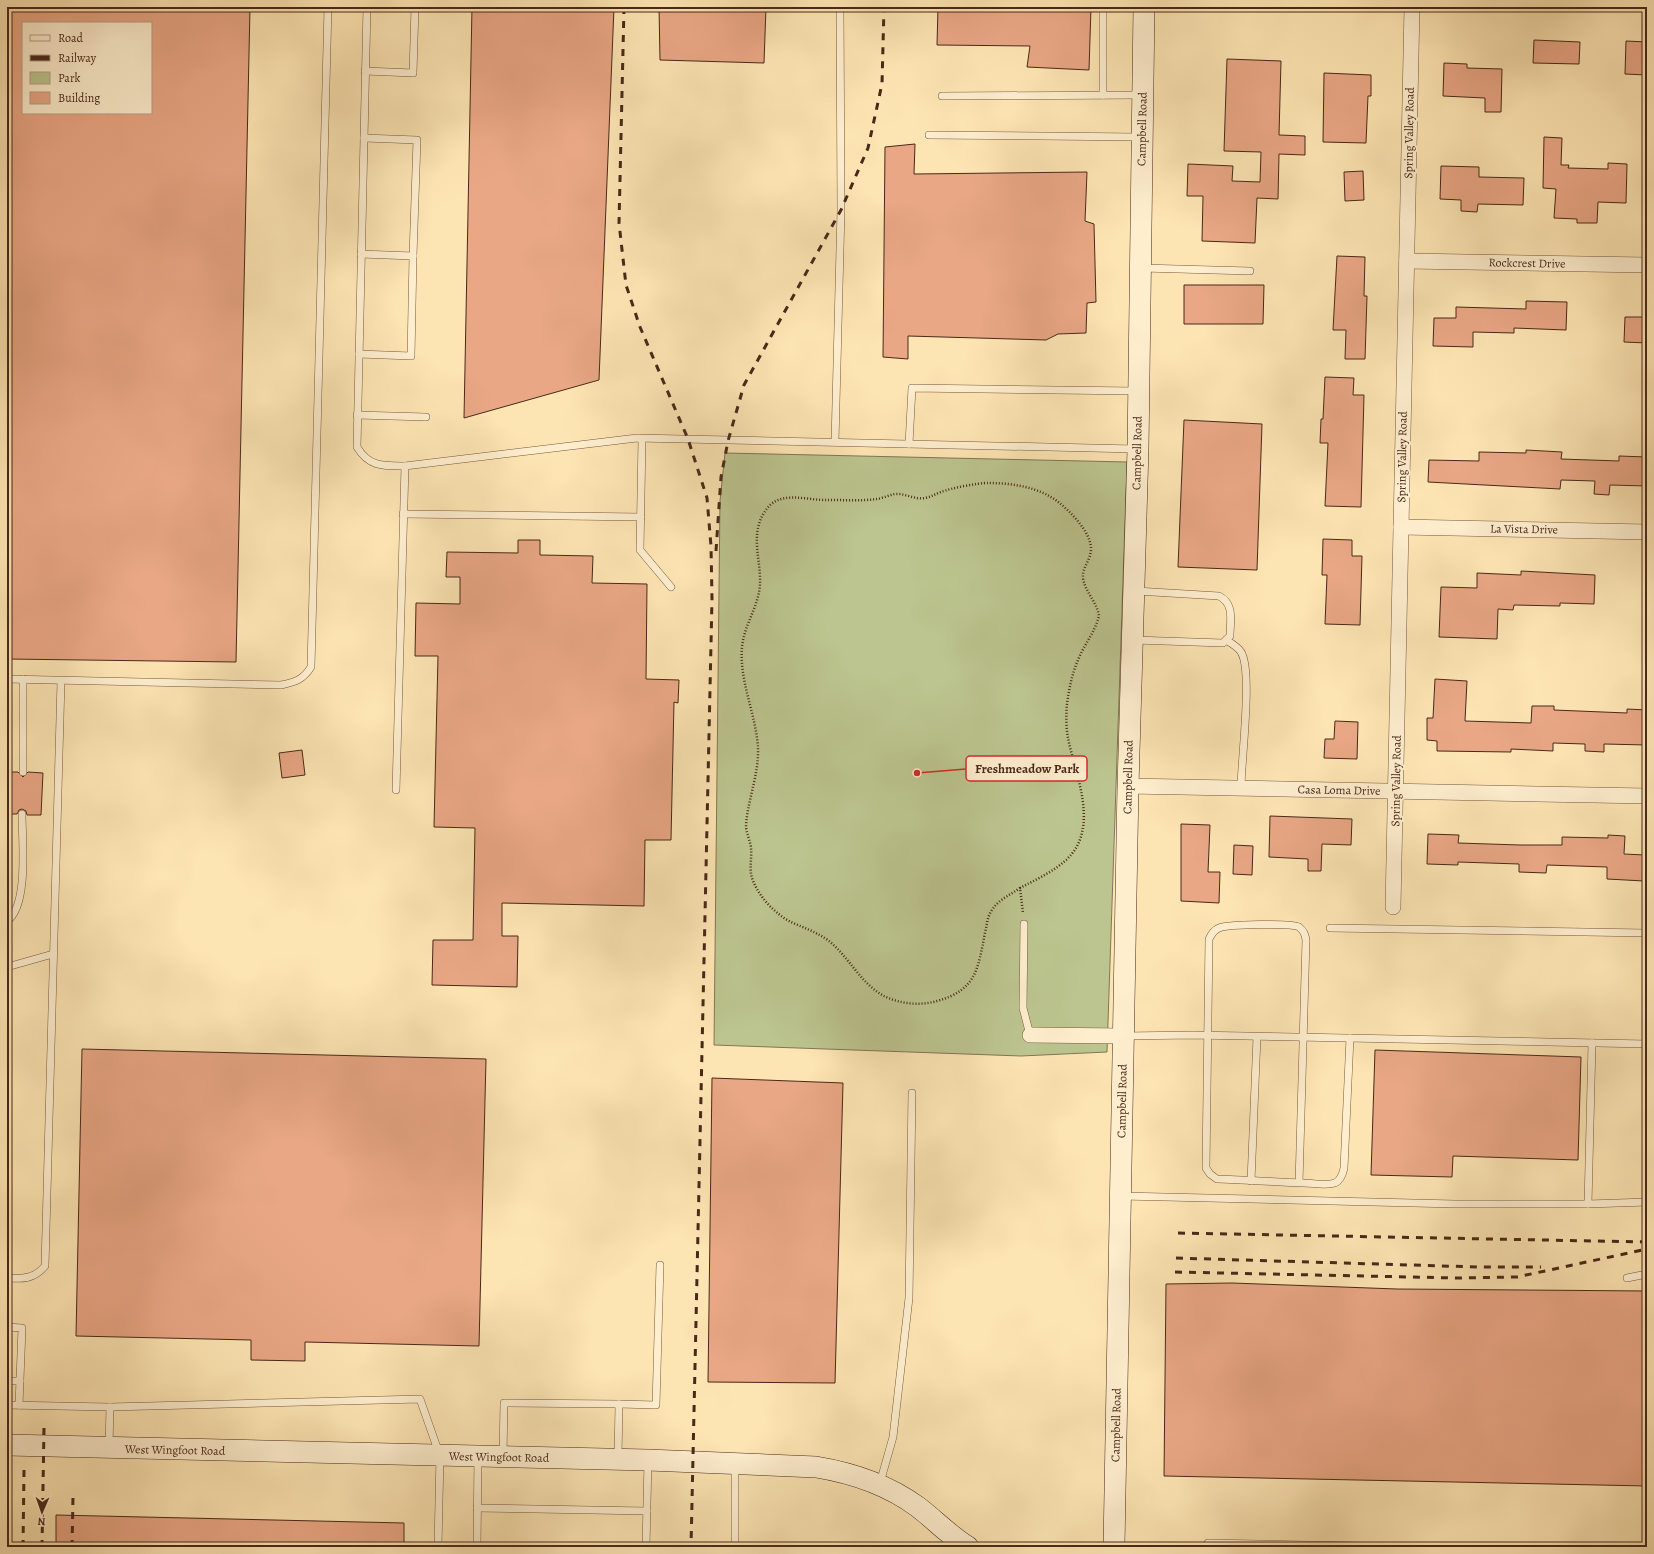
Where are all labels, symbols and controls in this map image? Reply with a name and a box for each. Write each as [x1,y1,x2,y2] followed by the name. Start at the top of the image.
[22,22,152,114] legend
[58,30,84,46] text: Road
[58,50,97,66] text: Railway
[58,70,81,86] text: Park
[1400,87,1418,179] street label: Spring Valley Road
[58,90,100,106] text: Building
[1133,91,1151,166] street label: Campbell Road
[1488,254,1566,272] street label: Rockcrest Drive
[1393,411,1411,503] street label: Spring Valley Road
[1128,415,1146,490] street label: Campbell Road
[1490,520,1558,538] street label: La Vista Drive
[1387,735,1405,827] street label: Spring Valley Road
[1119,739,1137,814] street label: Campbell Road
[966,756,1087,781] callout: Freshmeadow Park
[975,760,1079,777] text: Freshmeadow Park
[1297,781,1381,799] street label: Casa Loma Drive
[1113,1063,1131,1138] street label: Campbell Road
[1107,1387,1125,1462] street label: Campbell Road
[124,1441,226,1459] street label: West Wingfoot Road
[448,1448,550,1466] street label: West Wingfoot Road
[22,1492,62,1532] north arrow
[37,1514,46,1529] text: N

